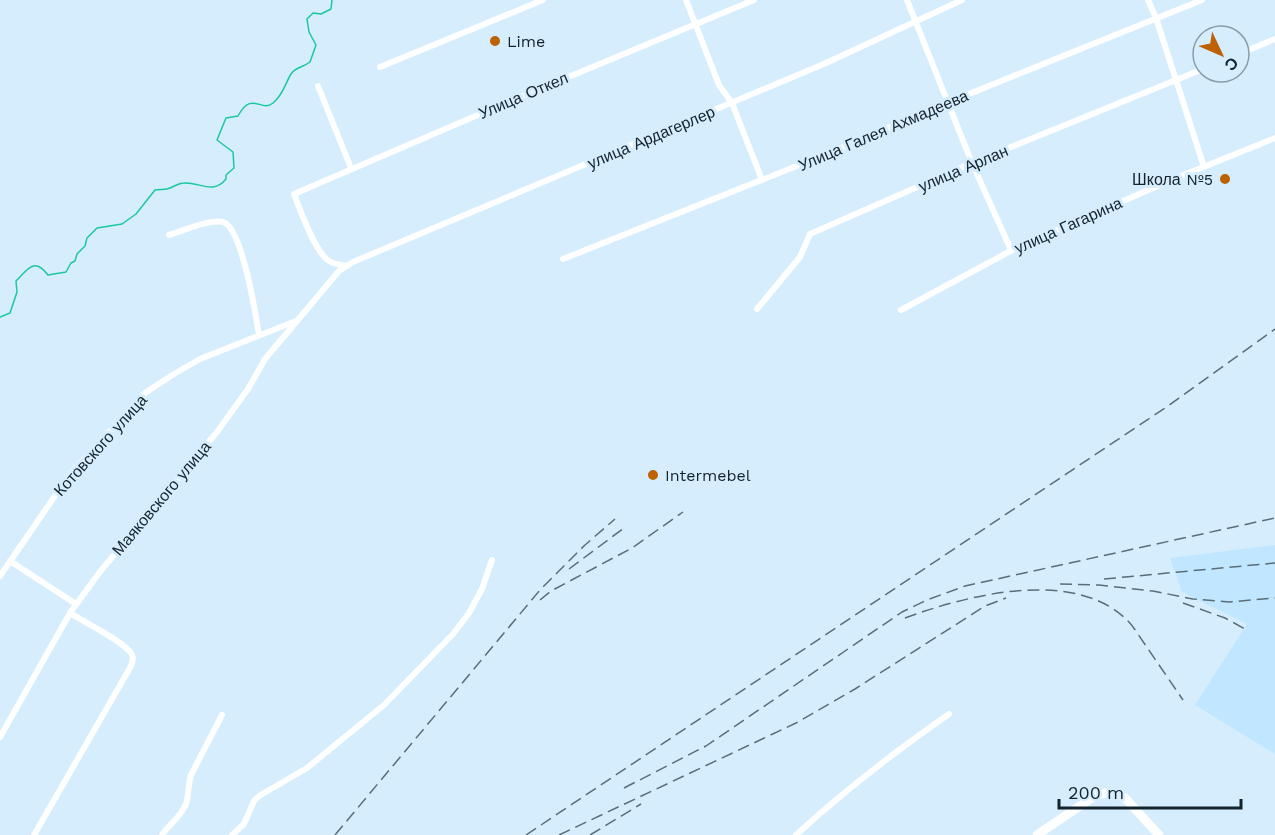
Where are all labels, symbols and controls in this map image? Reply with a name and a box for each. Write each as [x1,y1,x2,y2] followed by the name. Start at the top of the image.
[1191,24,1251,84] north arrow
[507,32,545,51] place label: Lime
[488,34,502,48] marker: Lime
[1220,53,1242,75] text: С
[476,68,571,123] street label: Улица Откел
[795,86,971,175] street label: Улица Галея Ахмадеева
[585,102,718,173] street label: улица Ардагерлер
[916,141,1011,196] street label: улица Арлан
[1132,170,1213,189] place label: Школа №5
[1218,172,1232,186] marker: Школа №5
[1011,193,1125,258] street label: улица Гагарина
[50,391,151,500] street label: Котовского улица
[108,437,215,559] street label: Маяковского улица
[665,466,751,485] place label: Intermebel
[646,468,660,482] marker: Intermebel
[1059,772,1240,810] scale bar
[1068,782,1124,803] text: 200 m

